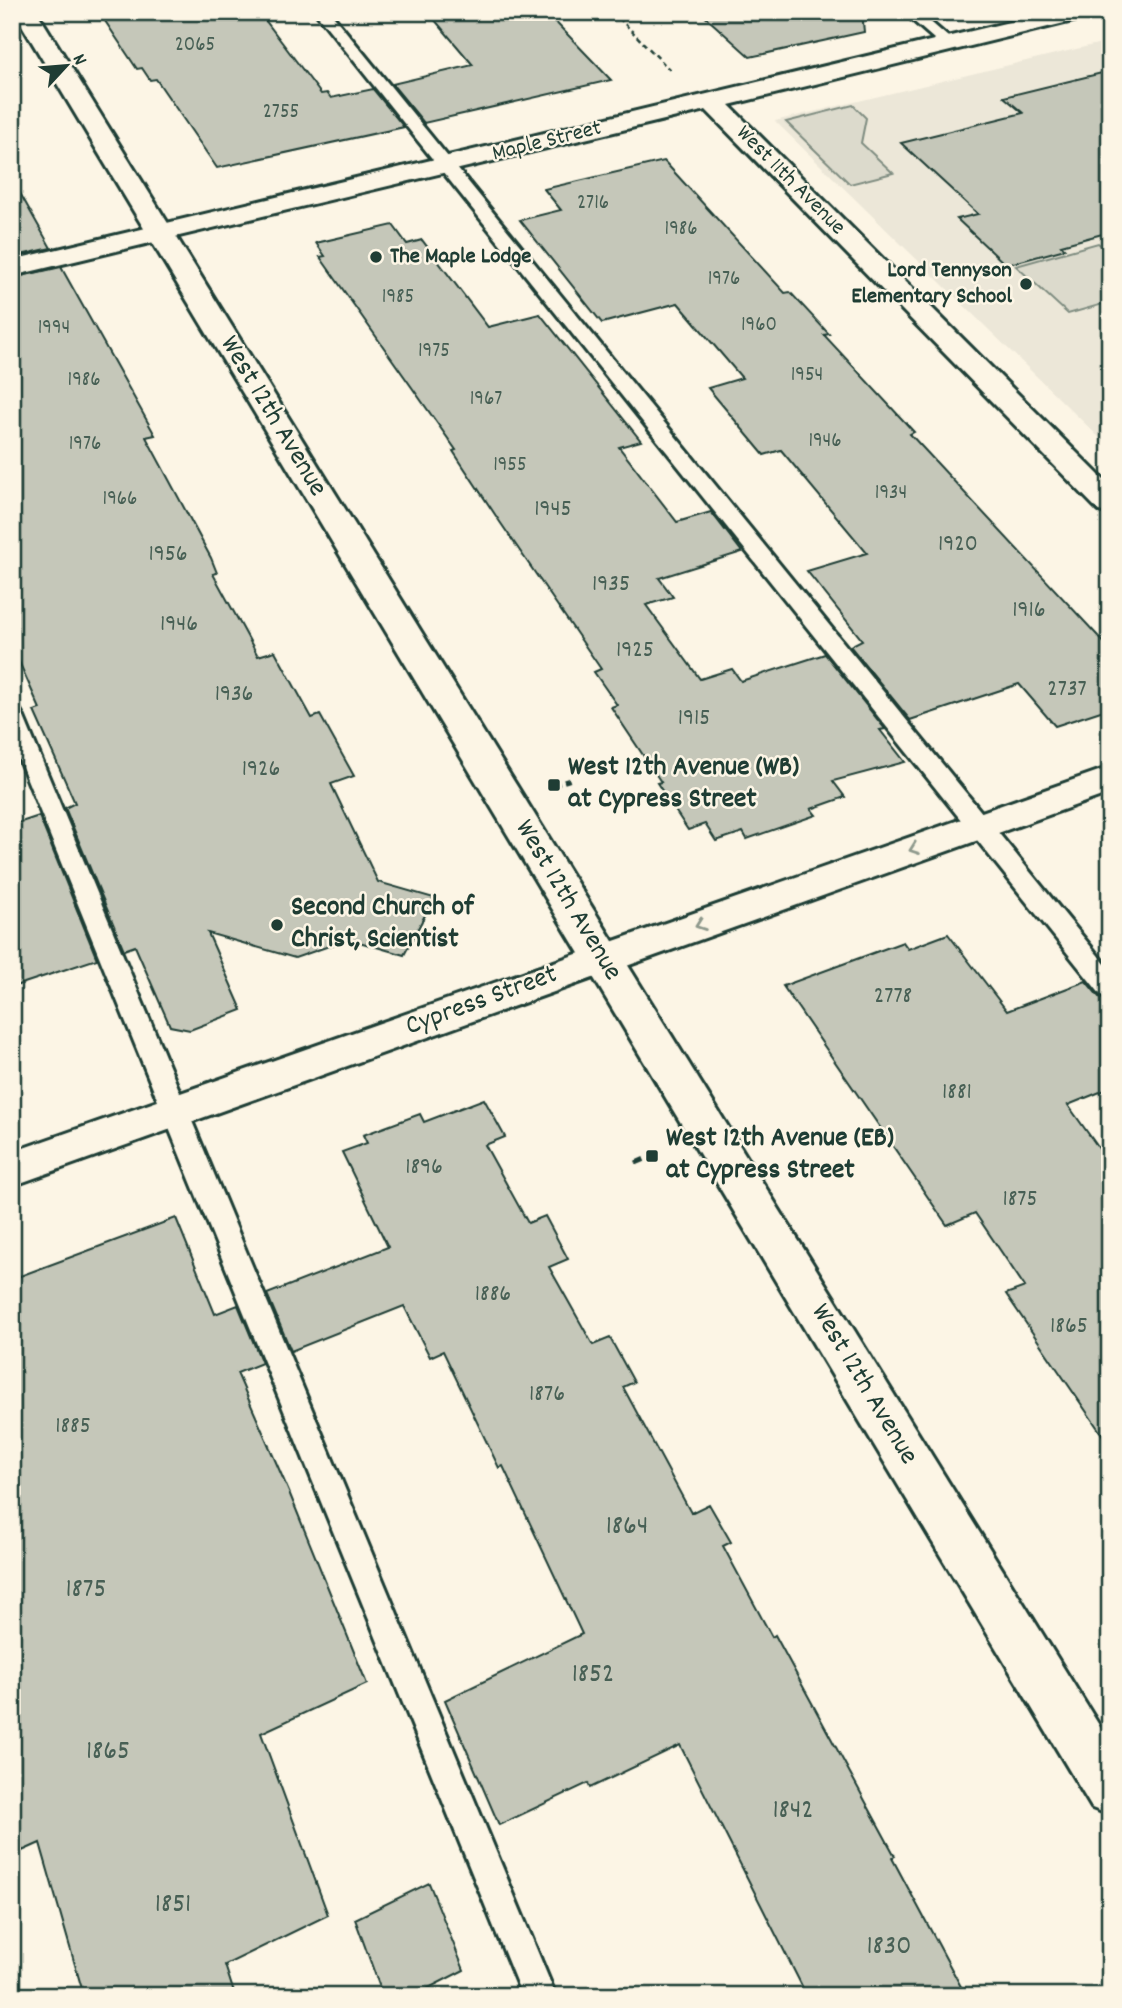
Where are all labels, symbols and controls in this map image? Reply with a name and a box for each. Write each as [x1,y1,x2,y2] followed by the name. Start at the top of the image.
[175,31,215,61] house number: 2065
[32,32,102,102] north arrow
[64,50,92,70] text: N
[263,98,299,128] house number: 2755
[489,112,605,172] street label: Maple Street
[727,118,853,244] street label: West 11th Avenue
[577,189,609,219] house number: 2716
[665,215,697,245] house number: 1986
[390,241,531,274] place label: The Maple Lodge
[368,249,384,265] marker: The Maple Lodge
[851,255,1013,314] place label: Lord Tennyson Elementary School
[708,265,740,295] house number: 1976
[1018,276,1034,292] marker: Lord Tennyson Elementary School
[382,283,414,313] house number: 1985
[741,311,777,341] house number: 1960
[38,314,70,344] house number: 1994
[208,329,336,505] street label: West 12th Avenue
[418,337,450,367] house number: 1975
[791,361,823,391] house number: 1954
[68,366,100,396] house number: 1986
[470,385,502,415] house number: 1967
[808,427,842,457] house number: 1946
[69,430,101,460] house number: 1976
[493,451,527,481] house number: 1955
[875,479,907,509] house number: 1934
[103,485,137,515] house number: 1966
[534,493,572,527] house number: 1945
[938,528,978,562] house number: 1920
[148,538,188,572] house number: 1956
[592,568,630,602] house number: 1935
[1012,594,1046,628] house number: 1916
[160,608,198,642] house number: 1946
[616,634,654,668] house number: 1925
[1047,673,1087,707] house number: 2737
[215,678,253,712] house number: 1936
[678,702,710,736] house number: 1915
[568,749,799,821] place label: West 12th Avenue (WB) at Cypress Street
[242,753,280,787] house number: 1926
[546,777,562,793] marker: West 12th Avenue (WB) at Cypress Street
[503,813,631,989] street label: West 12th Avenue
[909,841,921,855] one-way arrow
[291,889,475,961] place label: Second Church of Christ, Scientist
[269,917,285,933] marker: Second Church of Christ, Scientist
[694,917,706,931] one-way arrow
[401,956,563,1048] street label: Cypress Street
[874,980,912,1014] house number: 2778
[942,1076,972,1110] house number: 1881
[666,1120,894,1192] place label: West 12th Avenue (EB) at Cypress Street
[644,1148,660,1164] marker: West 12th Avenue (EB) at Cypress Street
[405,1151,443,1185] house number: 1896
[1002,1183,1038,1217] house number: 1875
[475,1278,511,1312] house number: 1886
[799,1297,927,1473] street label: West 12th Avenue
[1050,1310,1088,1344] house number: 1865
[529,1378,565,1412] house number: 1876
[55,1410,91,1444] house number: 1885
[606,1508,648,1548] house number: 1864
[65,1571,107,1611] house number: 1875
[572,1656,614,1696] house number: 1852
[86,1733,130,1773] house number: 1865
[772,1792,814,1832] house number: 1842
[155,1886,191,1926] house number: 1851
[866,1928,912,1968] house number: 1830

